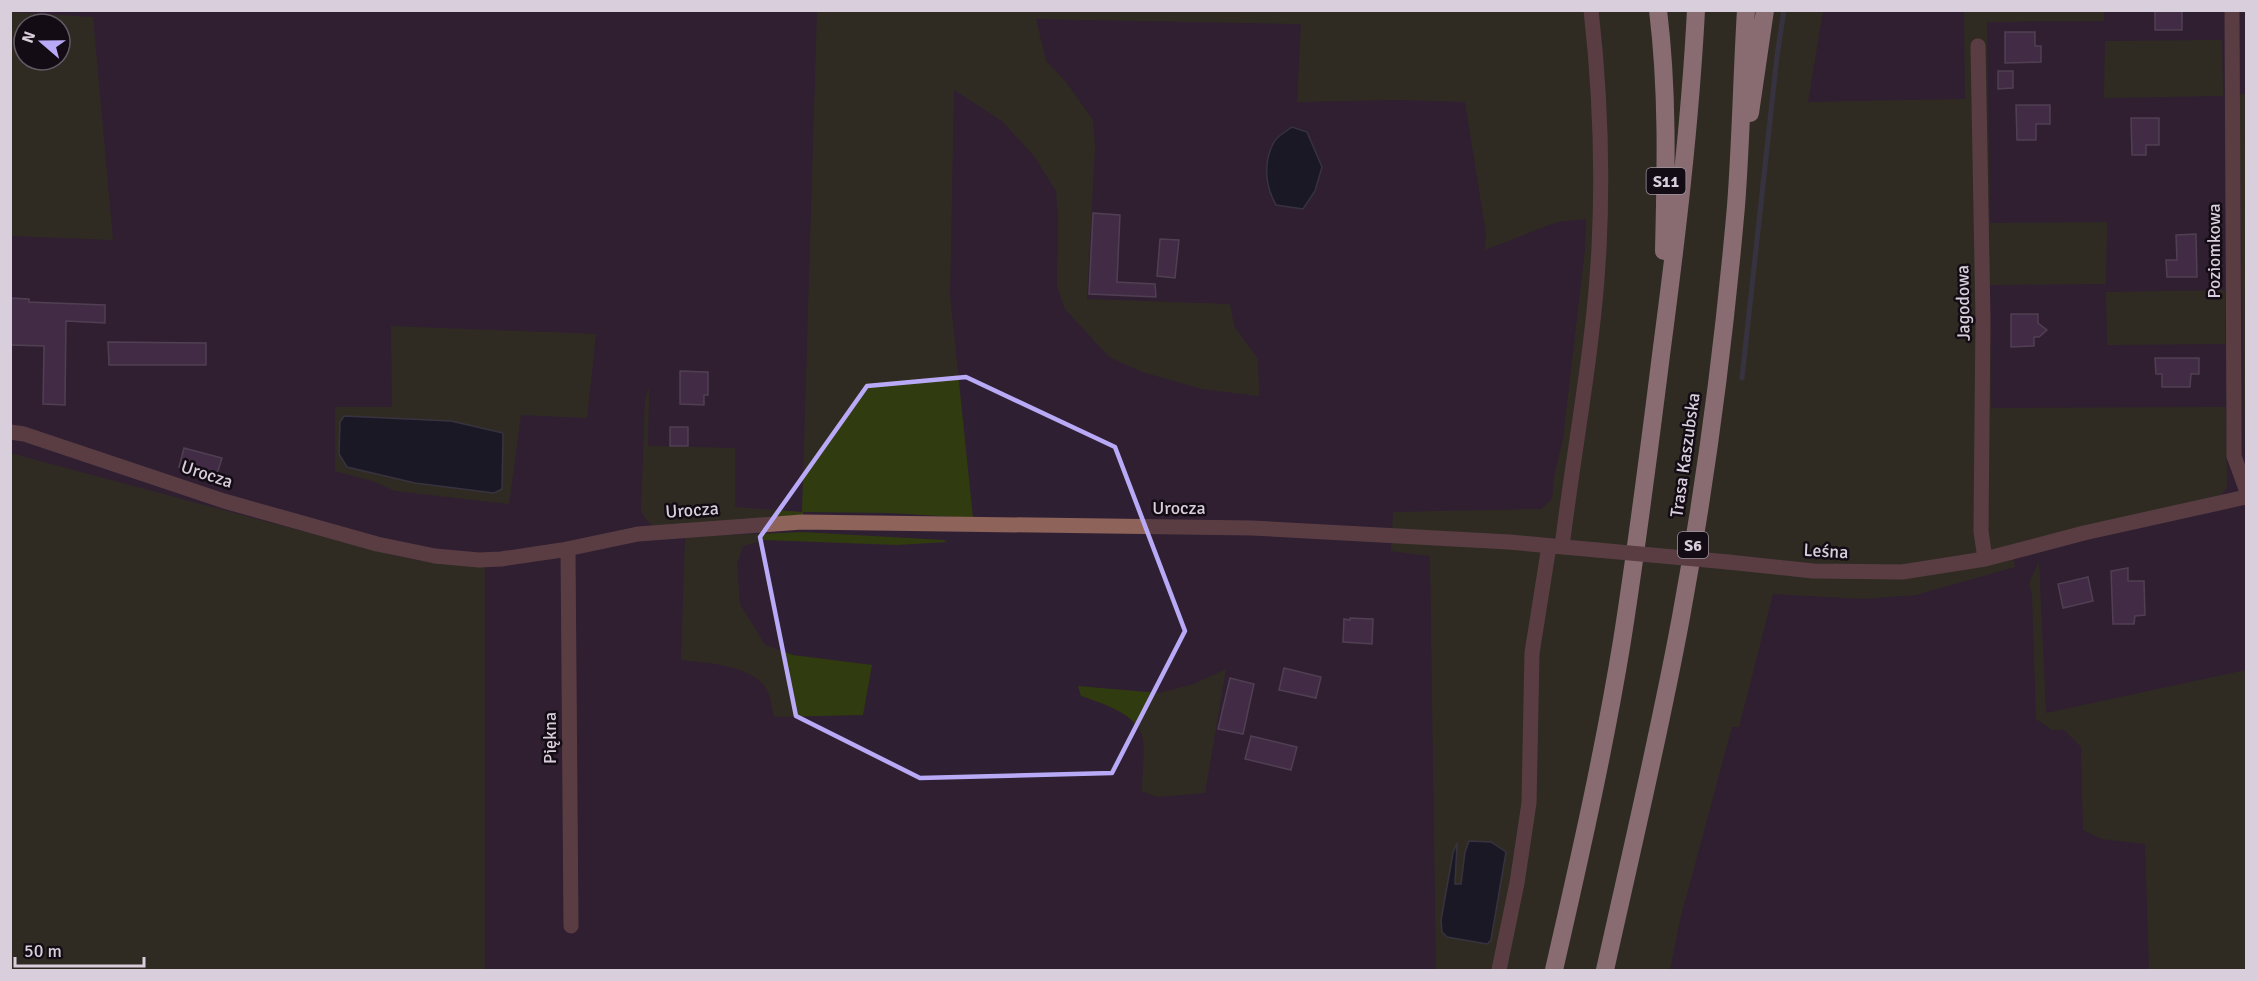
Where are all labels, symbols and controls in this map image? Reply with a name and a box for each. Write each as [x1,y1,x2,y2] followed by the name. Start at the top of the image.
[12,12,72,72] north arrow
[18,29,40,46] text: N
[1646,168,1686,194] road number: S11
[2203,203,2225,299] street label: Poziomkowa
[1951,265,1975,341] street label: Jagodowa
[1665,391,1705,519] street label: Trasa Kaszubska
[178,455,236,493] street label: Urocza
[665,497,719,523] street label: Urocza
[1152,497,1206,519] street label: Urocza
[1678,532,1708,558] road number: S6
[1803,539,1849,563] street label: Leśna
[539,712,561,764] street label: Piękna
[15,930,144,968] scale bar
[24,940,62,962] text: 50 m

